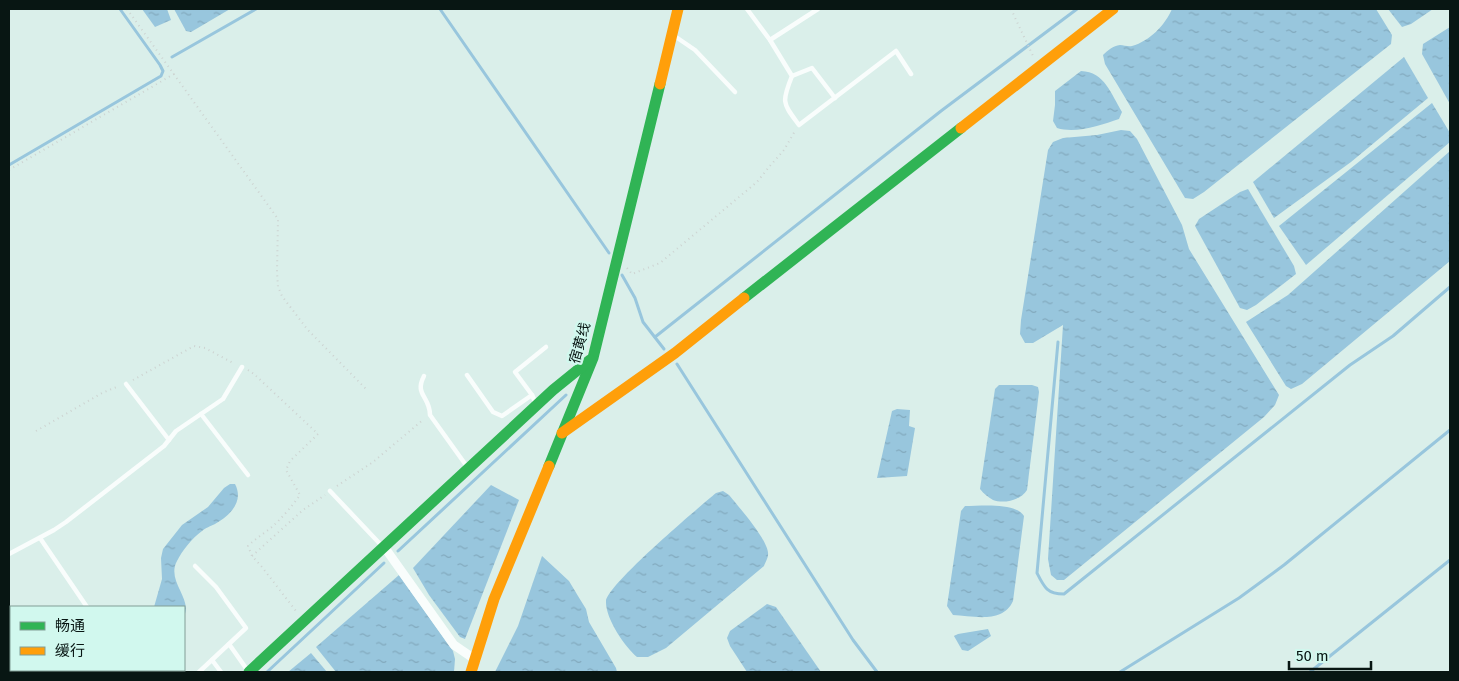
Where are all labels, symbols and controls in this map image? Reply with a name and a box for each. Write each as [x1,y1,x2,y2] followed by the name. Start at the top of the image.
[566,320,594,366] street label: 宿黄线
[10,606,185,671] legend
[55,617,85,635] text: 畅通
[1289,638,1372,670] scale bar
[55,642,85,660] text: 缓行
[1296,647,1329,665] text: 50 m

